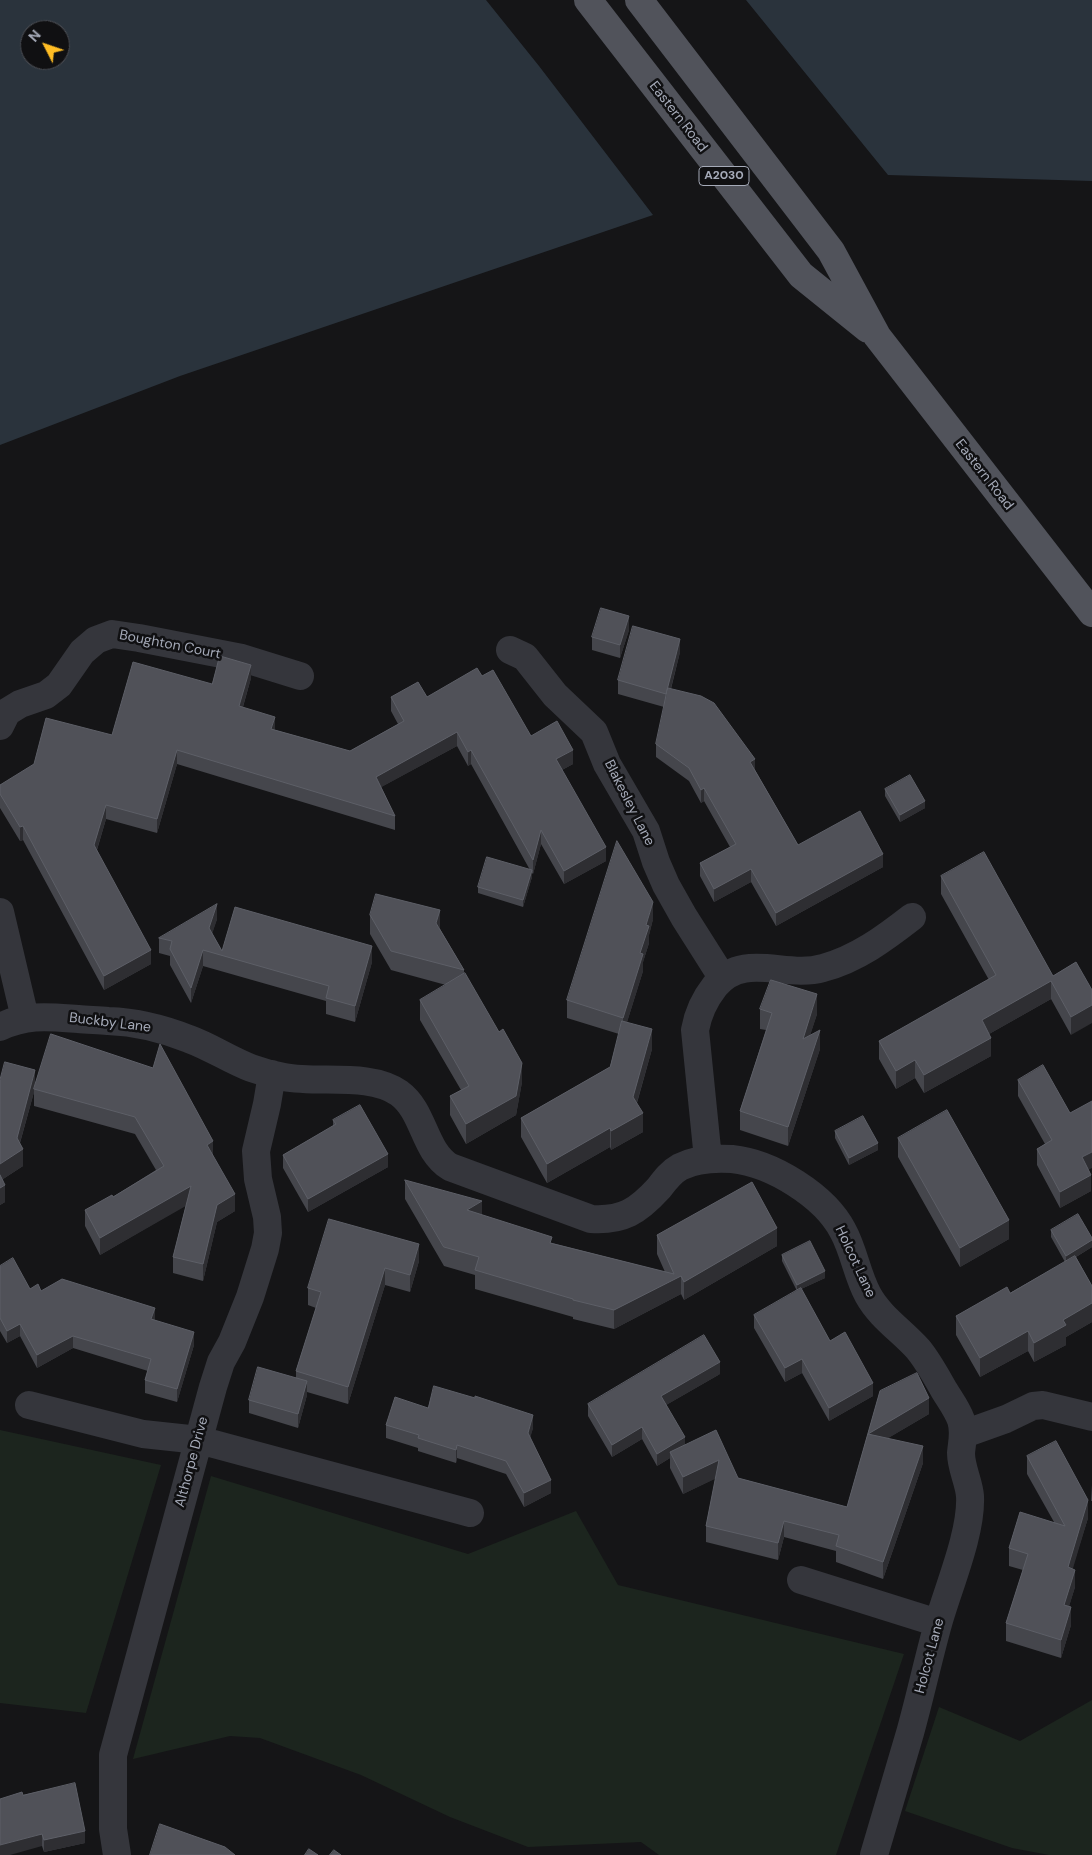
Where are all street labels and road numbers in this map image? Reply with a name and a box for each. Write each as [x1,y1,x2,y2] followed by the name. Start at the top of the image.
[645,78,711,156] street label: Eastern Road
[699,167,749,186] road number: A2030
[951,436,1017,514] street label: Eastern Road
[118,627,222,663] street label: Boughton Court
[600,757,658,849] street label: Blakesley Lane
[68,1010,152,1036] street label: Buckby Lane
[831,1223,879,1301] street label: Holcot Lane
[172,1415,212,1509] street label: Althorpe Drive
[912,1617,948,1695] street label: Holcot Lane

